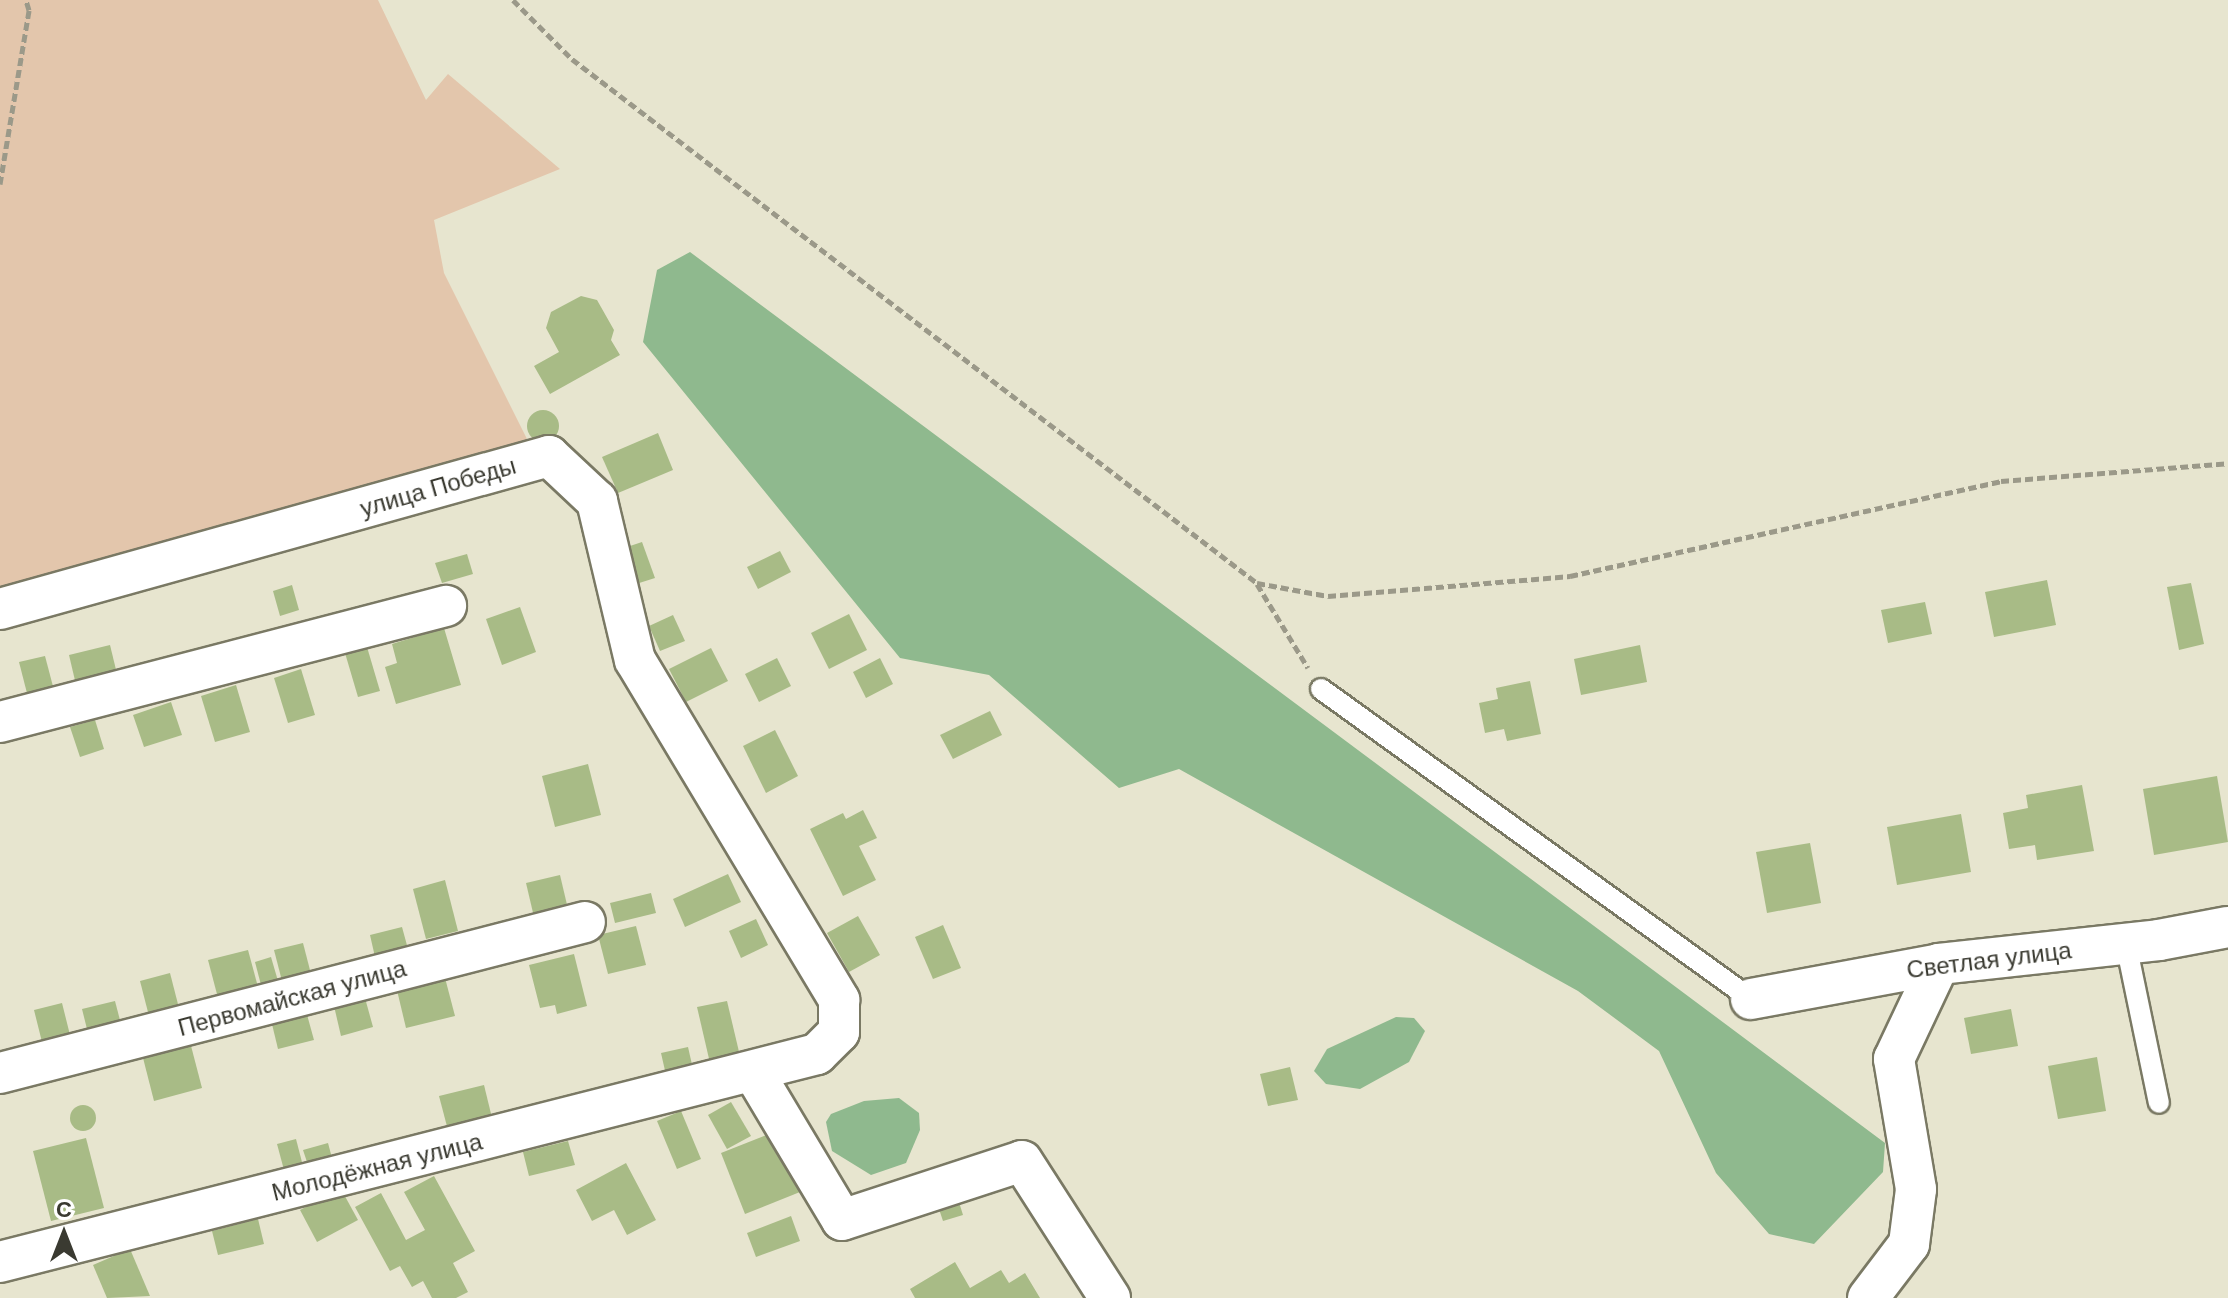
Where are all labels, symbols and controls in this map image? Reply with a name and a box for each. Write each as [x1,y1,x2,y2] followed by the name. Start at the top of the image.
[357,451,519,523] street label: улица Победы
[1905,936,2073,984] street label: Светлая улица
[175,954,409,1042] street label: Первомайская улица
[269,1127,485,1207] street label: Молодёжная улица
[24,1194,104,1274] north arrow
[56,1197,72,1222] text: С

